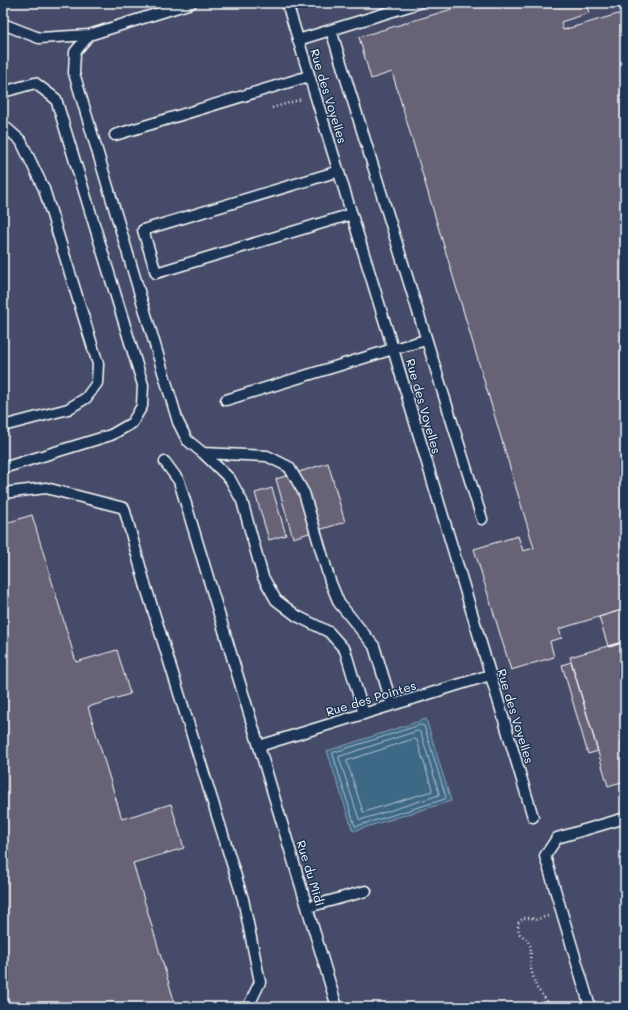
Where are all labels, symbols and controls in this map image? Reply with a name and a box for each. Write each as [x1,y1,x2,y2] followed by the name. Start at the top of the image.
[307,47,351,145] street label: Rue des Voyelles
[403,357,445,455] street label: Rue des Voyelles
[494,667,538,765] street label: Rue des Voyelles
[324,677,418,719] street label: Rue des Pointes
[293,838,329,908] street label: Rue du Midi

